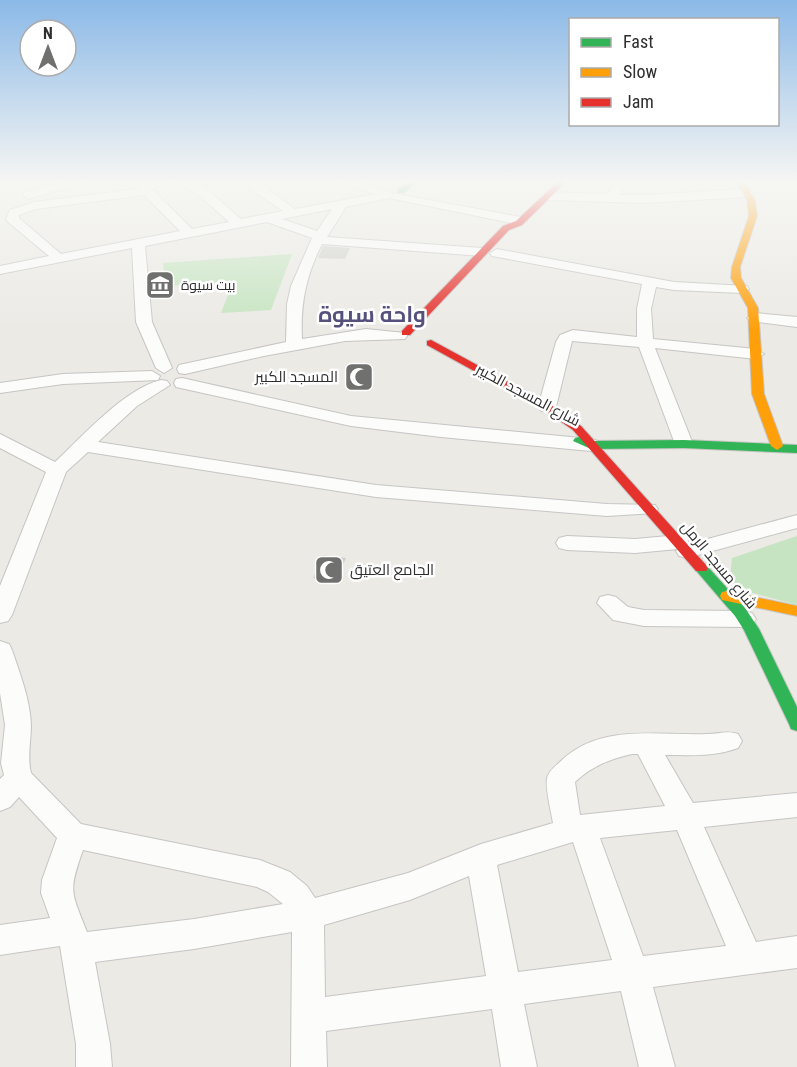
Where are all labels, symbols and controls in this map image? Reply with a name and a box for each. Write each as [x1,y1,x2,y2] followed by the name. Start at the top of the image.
[18,18,78,78] north arrow
[569,18,779,126] legend
[43,24,53,43] text: N
[623,31,654,52] text: Fast
[623,61,658,82] text: Slow
[623,91,654,112] text: Jam
[144,269,176,301] museum icon: بيت سيوة
[181,277,235,293] place label: بيت سيوة
[318,302,426,328] district label: واحة سيوة
[471,359,583,432] street label: شارع المسجد الكبير
[343,361,375,393] mosque icon: المسجد الكبير
[254,368,338,386] place label: المسجد الكبير
[676,518,761,614] street label: شارع مسجد الرمل
[313,554,345,586] mosque icon: الجامع العتيق
[350,561,434,581] place label: الجامع العتيق

